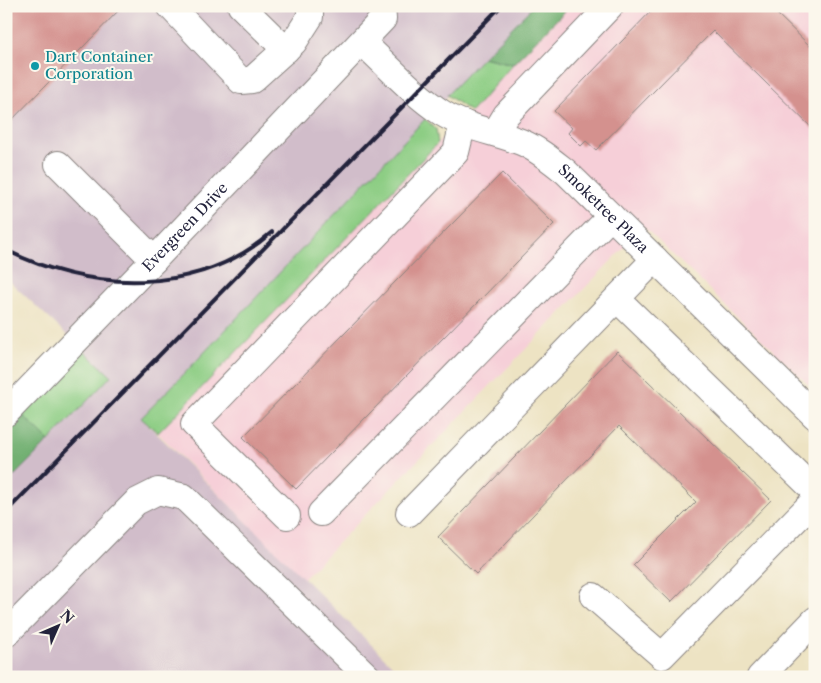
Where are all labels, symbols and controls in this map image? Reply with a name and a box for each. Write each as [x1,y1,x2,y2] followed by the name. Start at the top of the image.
[45,47,153,83] place label: Dart Container Corporation
[29,60,41,72] marker: Dart Container Corporation
[555,160,653,257] street label: Smoketree Plaza
[138,178,232,275] street label: Evergreen Drive
[32,600,82,650] north arrow
[57,606,78,627] text: N

